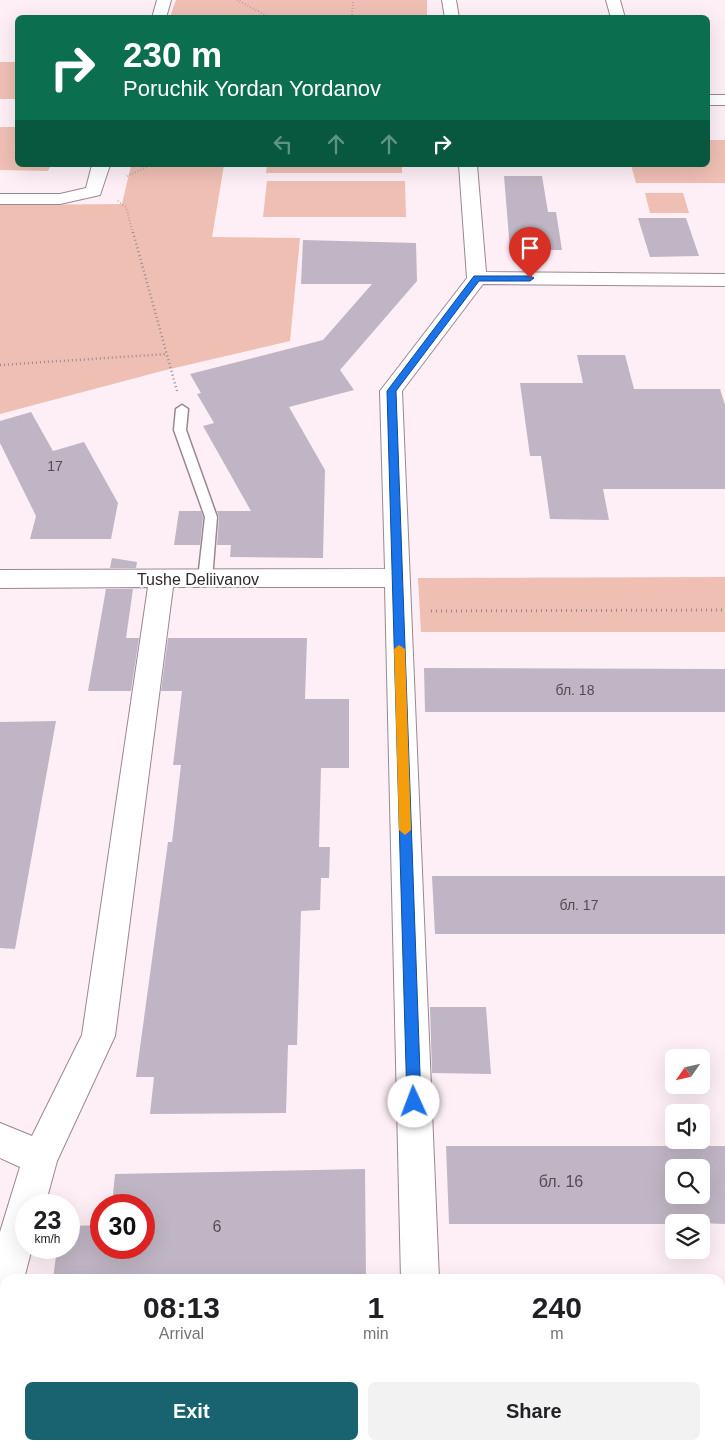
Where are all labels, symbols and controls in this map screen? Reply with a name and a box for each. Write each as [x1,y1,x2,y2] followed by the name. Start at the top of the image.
[40,35,105,100] icon: right
[123,35,222,74] text: 230 m
[123,76,381,101] text: Рoruchik Yordan Yordanov
[269,130,297,158] icon: left
[322,130,350,158] icon: ahead
[375,130,403,158] icon: ahead
[428,130,456,158] icon: right
[509,227,551,278] pin
[516,234,544,262] icon: arrive
[47,458,63,474] house number: 17
[137,571,259,588] street label: Tushe Deliivanov
[556,682,595,698] house number: бл. 18
[560,897,599,913] house number: бл. 17
[665,1049,710,1094] north arrow
[665,1049,710,1259] map controls
[387,1075,439,1127] position arrow
[665,1104,710,1149] button: sound
[665,1159,710,1204] button: search
[539,1173,583,1190] house number: бл. 16
[90,1194,155,1259] speed limit sign: 30
[34,1206,61,1234] text: 23
[665,1214,710,1259] button: layers
[213,1218,222,1235] house number: 6
[34,1232,61,1246] text: km/h
[143,1291,220,1324] text: 08:13
[367,1291,384,1324] text: 1
[532,1291,582,1324] text: 240
[159,1325,204,1342] text: Arrival
[363,1325,389,1342] text: min
[550,1325,563,1342] text: m
[25,1382,358,1440] button: Exit
[368,1382,700,1440] button: Share

